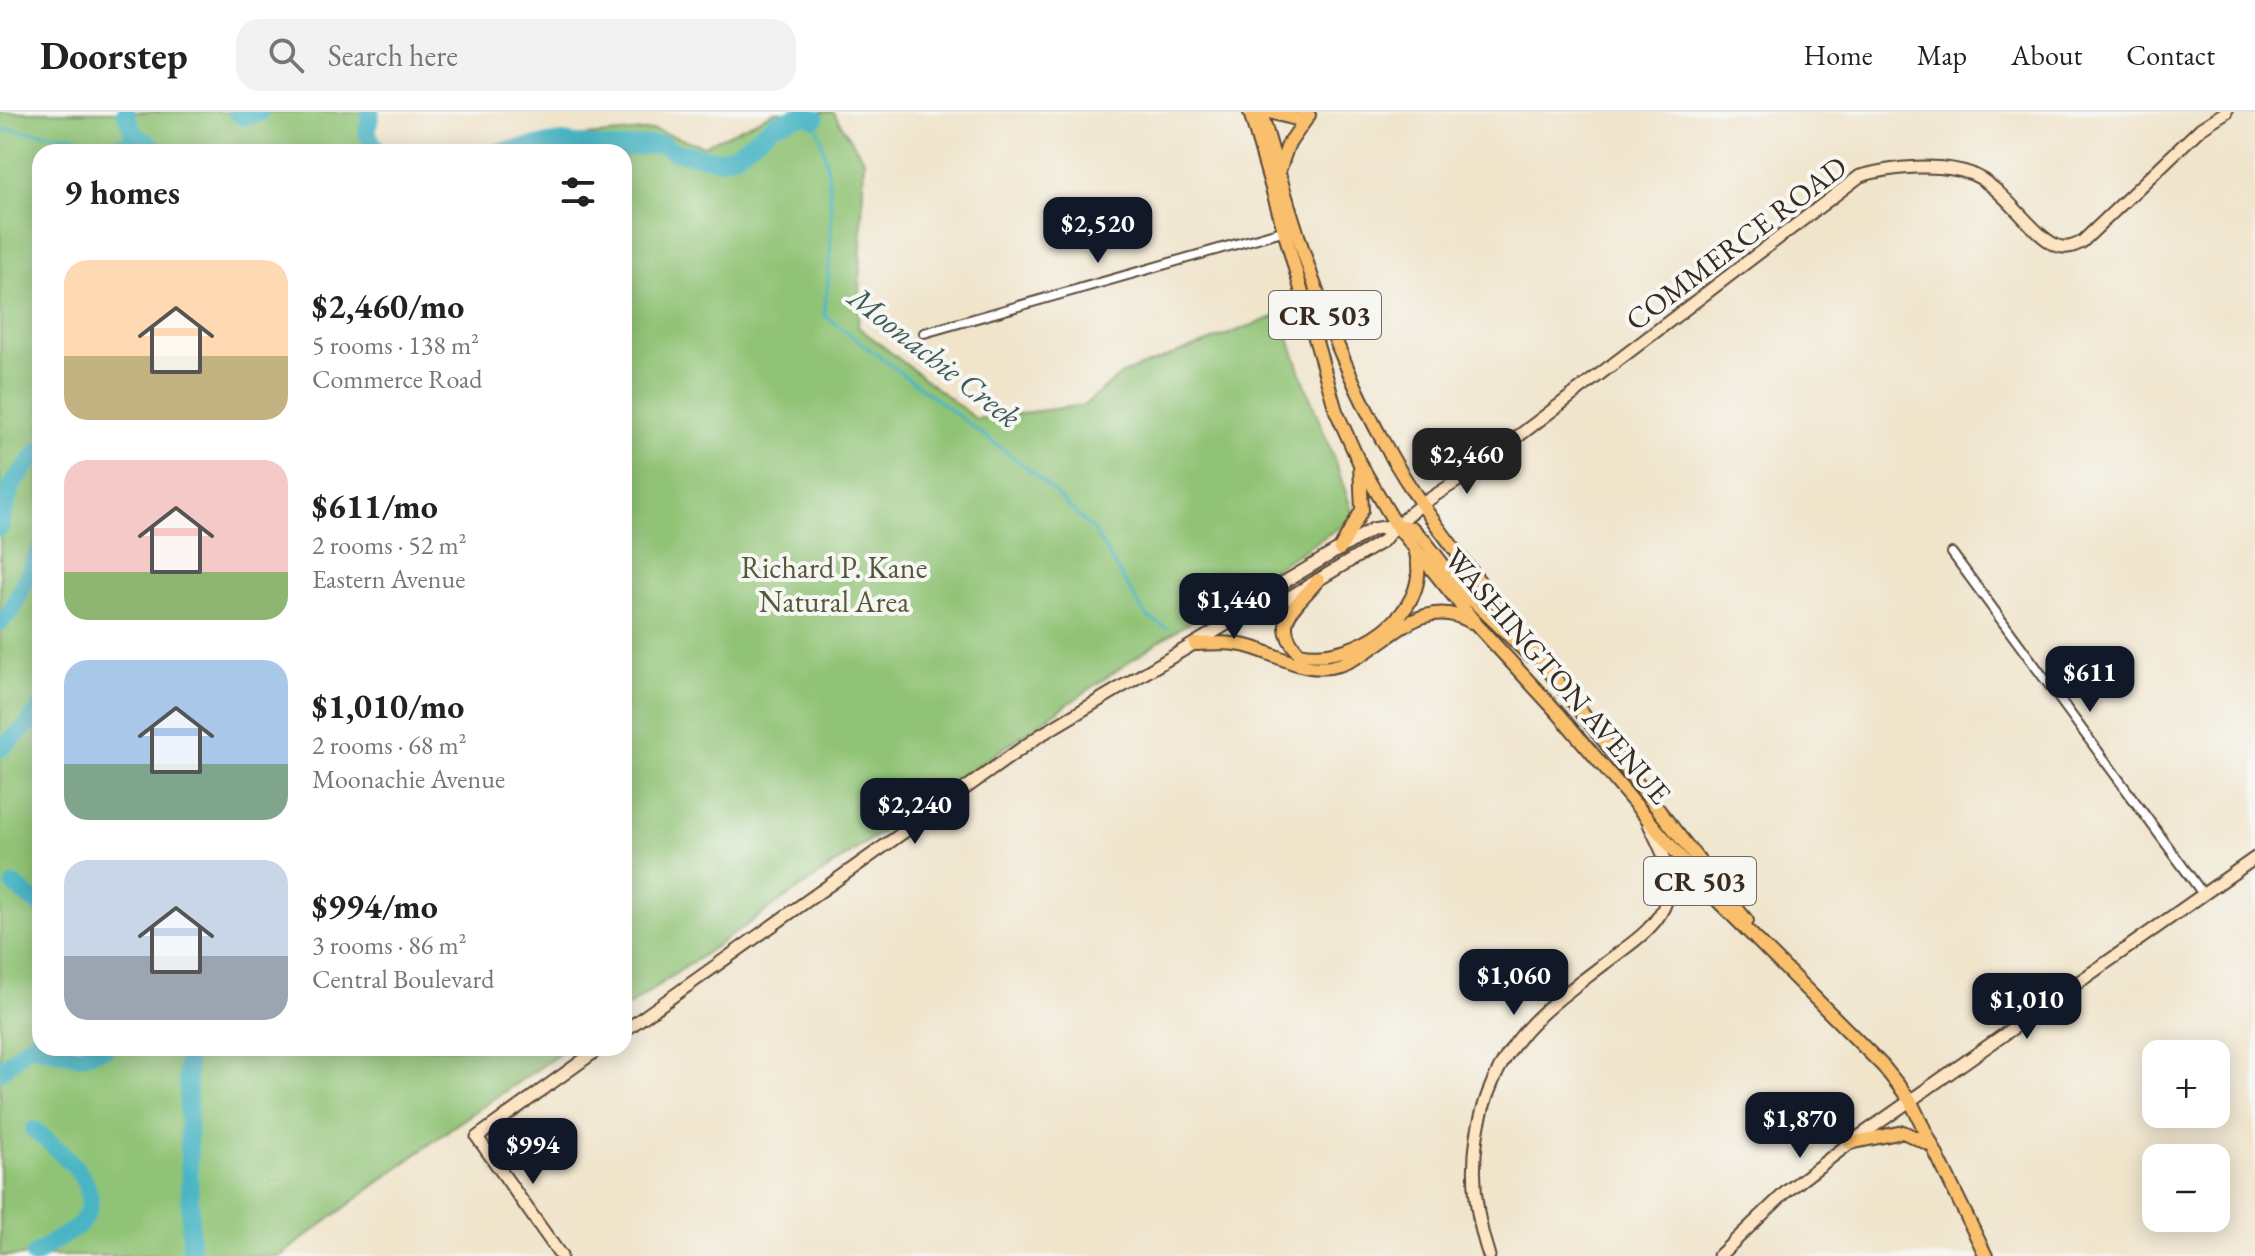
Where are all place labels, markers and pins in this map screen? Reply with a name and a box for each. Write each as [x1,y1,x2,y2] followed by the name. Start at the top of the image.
[1033,197,1163,265] pin: $2,520
[1402,428,1532,496] pin: $2,460
[1169,573,1299,641] pin: $1,440
[2043,646,2137,714] pin: $611
[850,778,980,846] pin: $2,240
[1449,949,1579,1017] pin: $1,060
[1962,973,2092,1041] pin: $1,010
[1735,1092,1865,1160] pin: $1,870
[486,1118,580,1186] pin: $994

